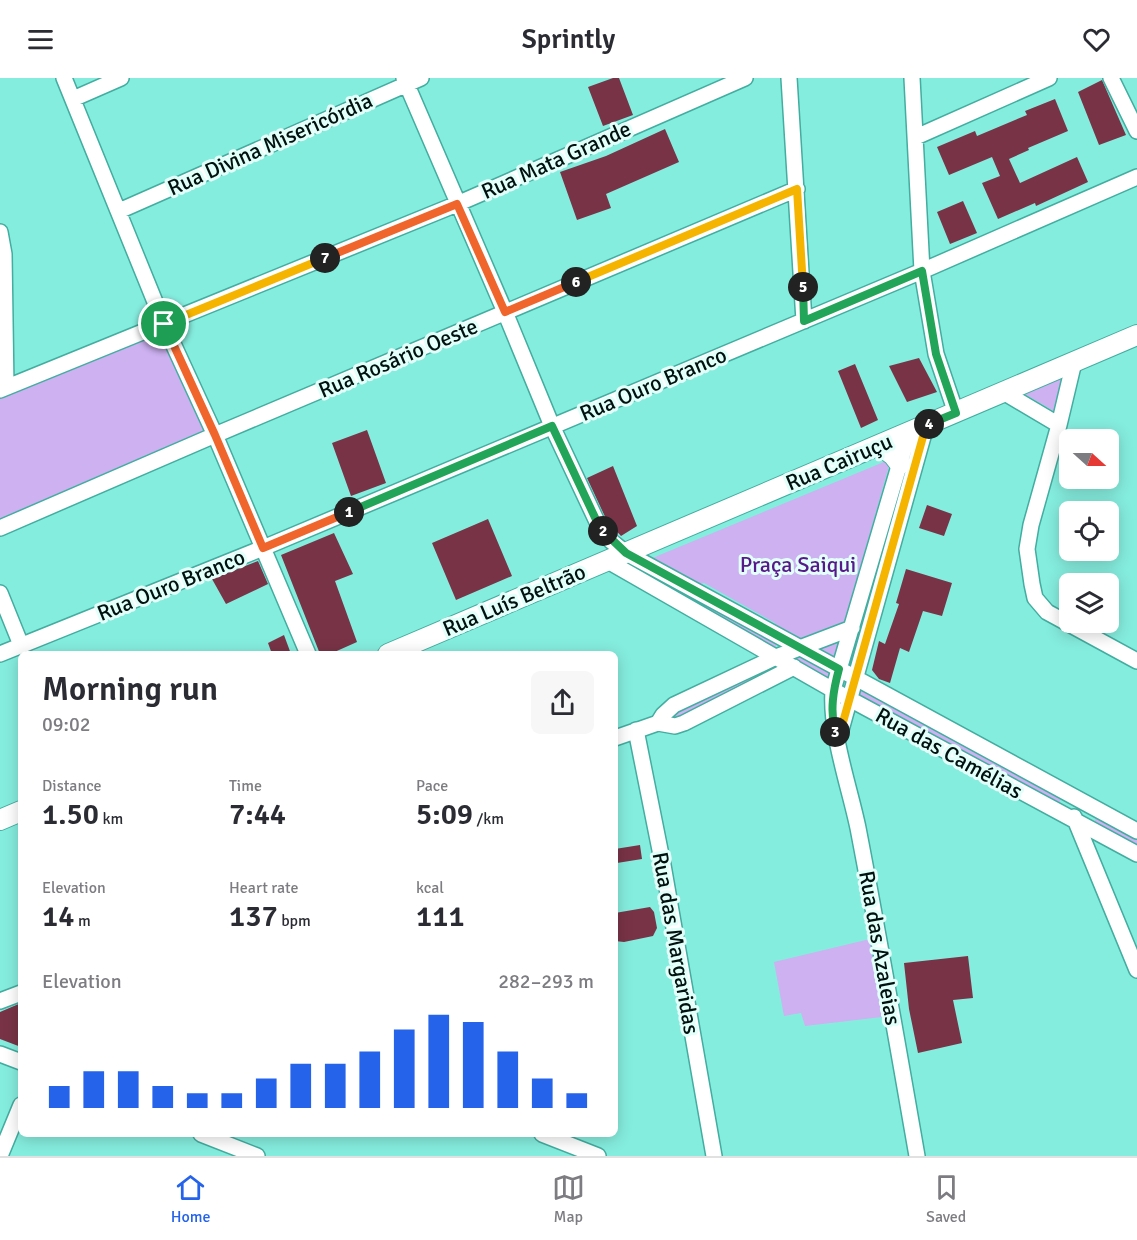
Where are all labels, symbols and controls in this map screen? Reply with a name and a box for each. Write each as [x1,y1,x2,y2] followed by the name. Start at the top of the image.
[24,23,57,56] icon: menu
[522,23,615,56] text: Sprintly
[1080,23,1113,56] icon: heart
[163,87,377,201] street label: Rua Divina Misericórdia
[477,115,635,205] street label: Rua Mata Grande
[310,243,340,273] pin: 7
[321,248,329,268] text: 7
[561,267,591,297] pin: 6
[572,272,580,292] text: 6
[788,272,818,302] pin: 5
[799,277,807,297] text: 5
[138,298,189,349] pin
[147,307,180,340] icon: arrive
[314,312,482,404] street label: Rua Rosário Oeste
[575,341,731,427] street label: Rua Ouro Branco
[914,409,944,439] pin: 4
[925,414,933,434] text: 4
[781,427,897,497] street label: Rua Cairuçu
[1059,429,1119,489] north arrow
[1059,429,1119,633] map controls
[334,497,364,527] pin: 1
[1059,501,1119,561] button: locate
[345,502,353,522] text: 1
[588,516,618,546] pin: 2
[599,521,607,541] text: 2
[93,543,249,627] street label: Rua Ouro Branco
[740,551,856,578] park label: Praça Saiqui
[438,558,590,642] street label: Rua Luís Beltrão
[1059,573,1119,633] button: layers
[42,669,218,710] text: Morning run
[531,671,594,734] button: share
[871,701,1027,805] street label: Rua das Camélias
[42,712,91,737] text: 09:02
[820,717,850,747] pin: 3
[831,722,839,742] text: 3
[42,776,102,796] text: Distance
[229,776,262,796] text: Time
[416,776,448,796] text: Pace
[42,796,99,833] text: 1.50
[229,796,286,833] text: 7:44
[416,796,473,833] text: 5:09
[99,809,123,829] text: km
[473,809,504,829] text: /km
[647,850,705,1036] street label: Rua das Margaridas
[853,869,907,1027] street label: Rua das Azaleias
[42,878,106,898] text: Elevation
[229,878,298,898] text: Heart rate
[416,878,444,898] text: kcal
[42,898,74,935] text: 14
[229,898,278,935] text: 137
[416,898,465,935] text: 111
[74,911,91,931] text: m
[278,911,311,931] text: bpm
[42,969,122,994] text: Elevation
[498,969,594,994] text: 282–293 m
[171,1171,211,1227] tab: Home
[552,1171,585,1227] tab: Map
[926,1171,966,1227] tab: Saved

